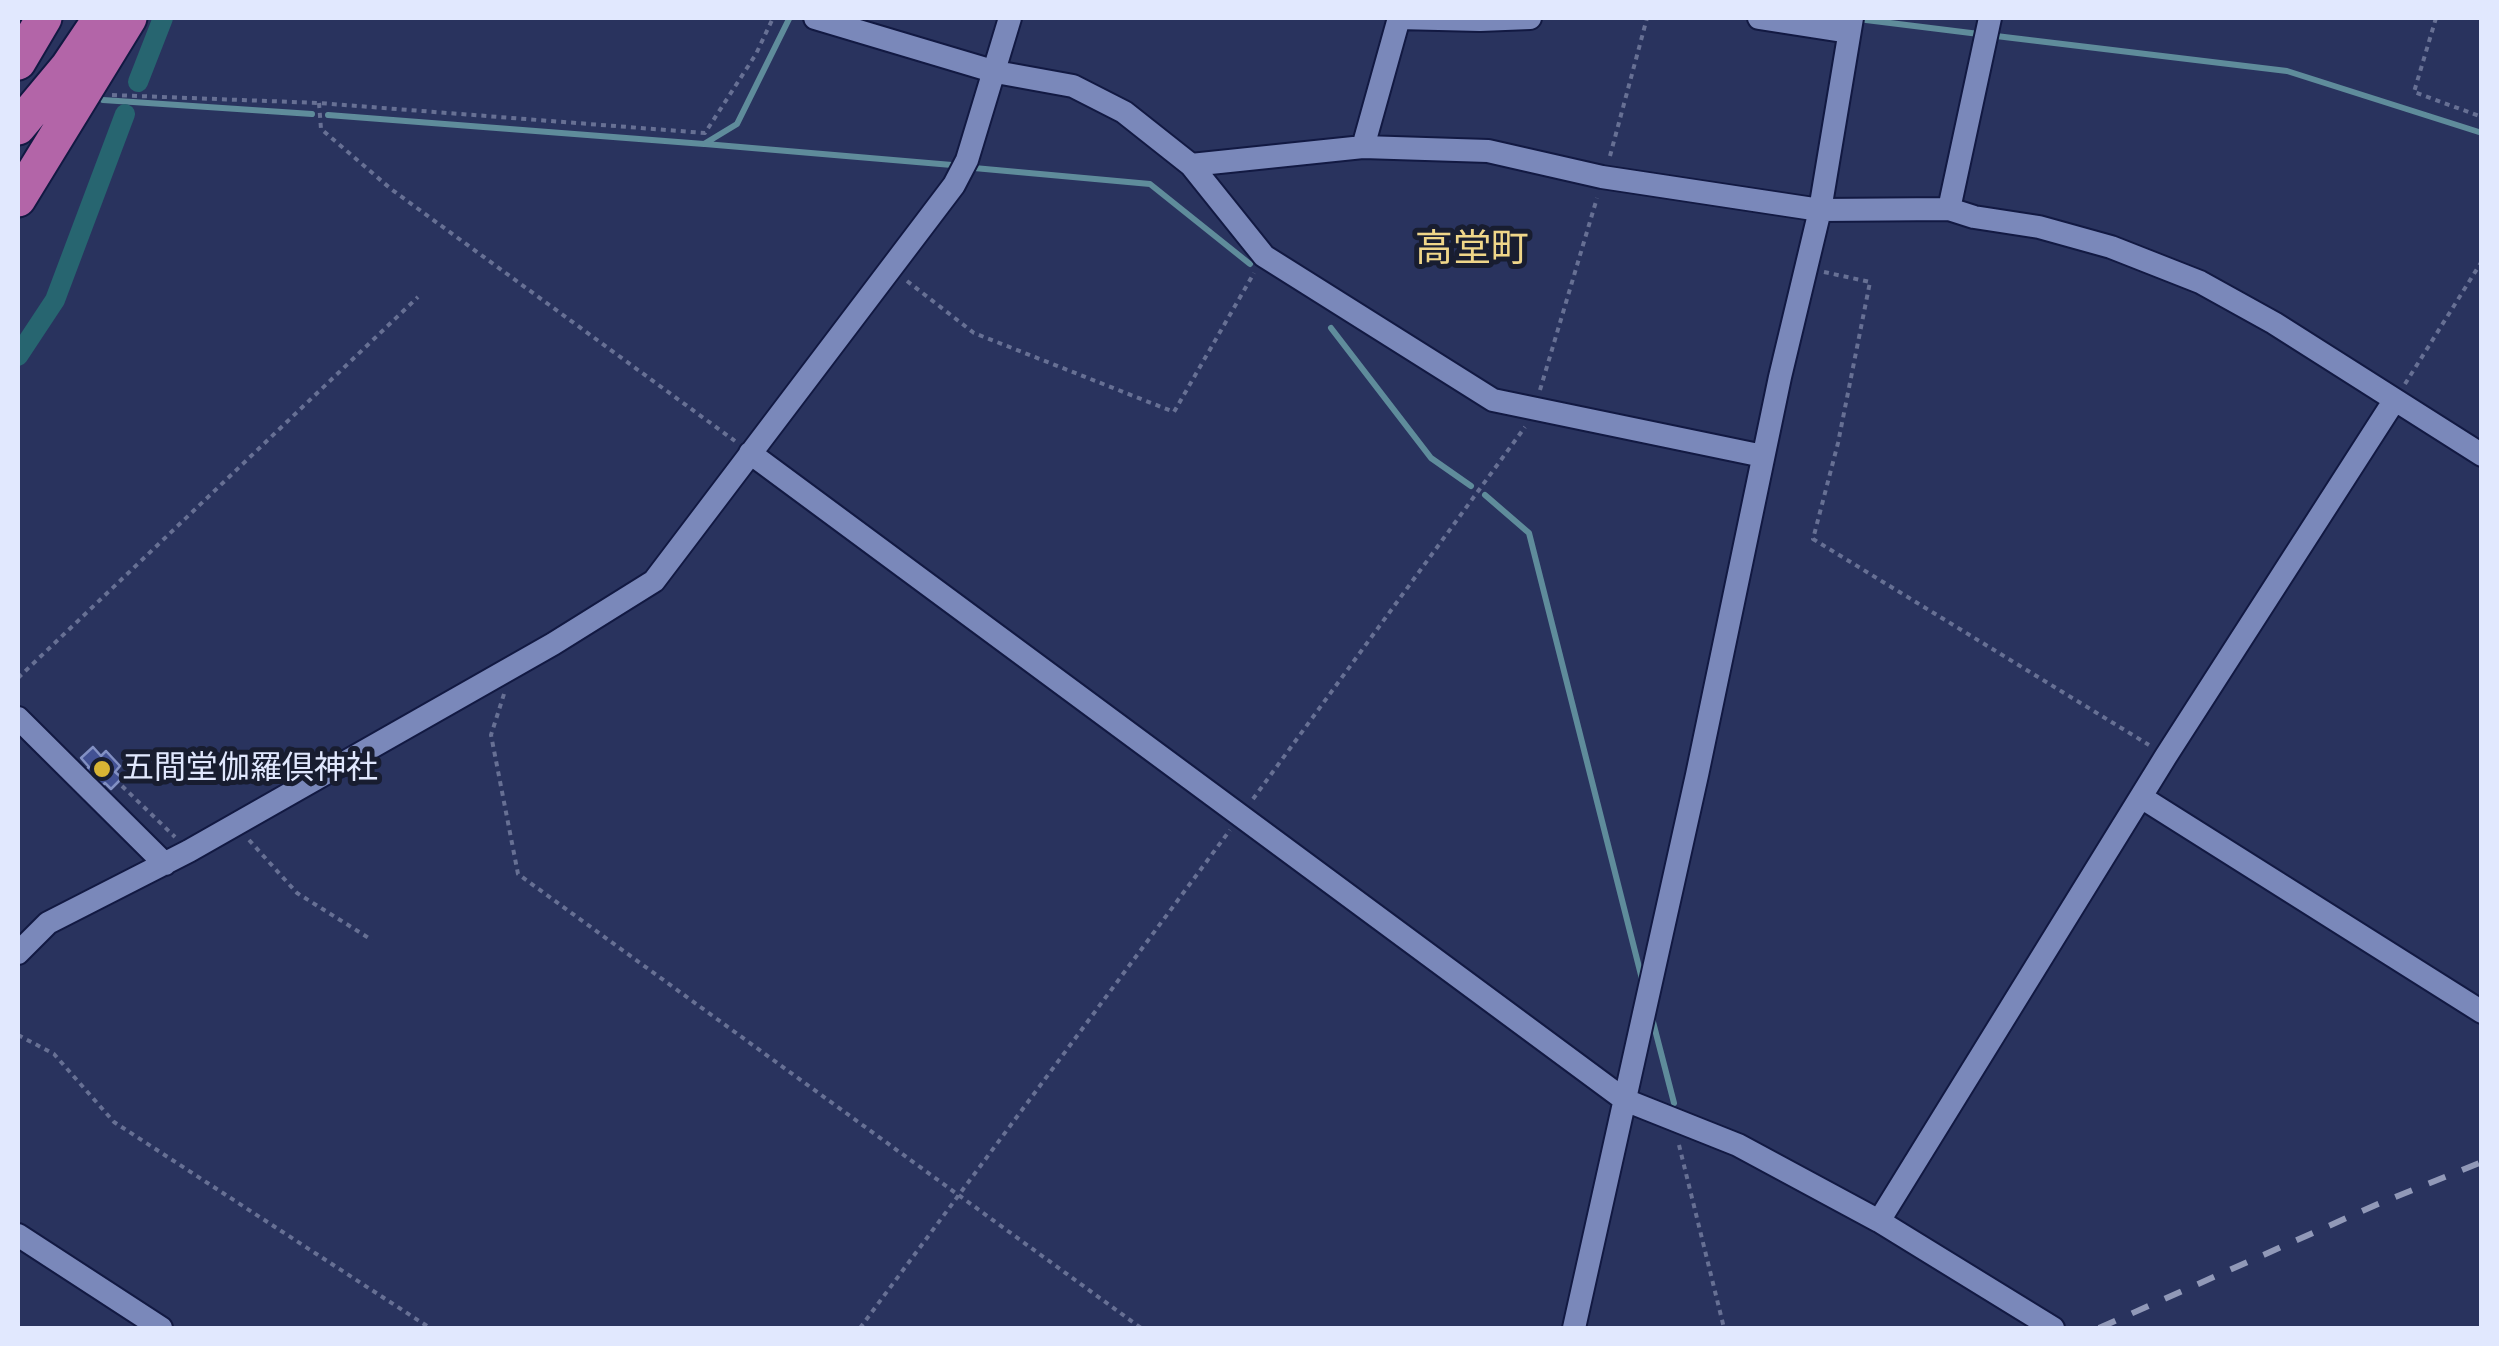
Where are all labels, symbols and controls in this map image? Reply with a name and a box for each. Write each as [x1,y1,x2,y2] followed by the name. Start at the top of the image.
[1415,227,1529,273] district label: 高堂町
[122,750,378,788] place label: 五間堂伽羅倶神社
[91,758,113,780] marker: 五間堂伽羅倶神社

